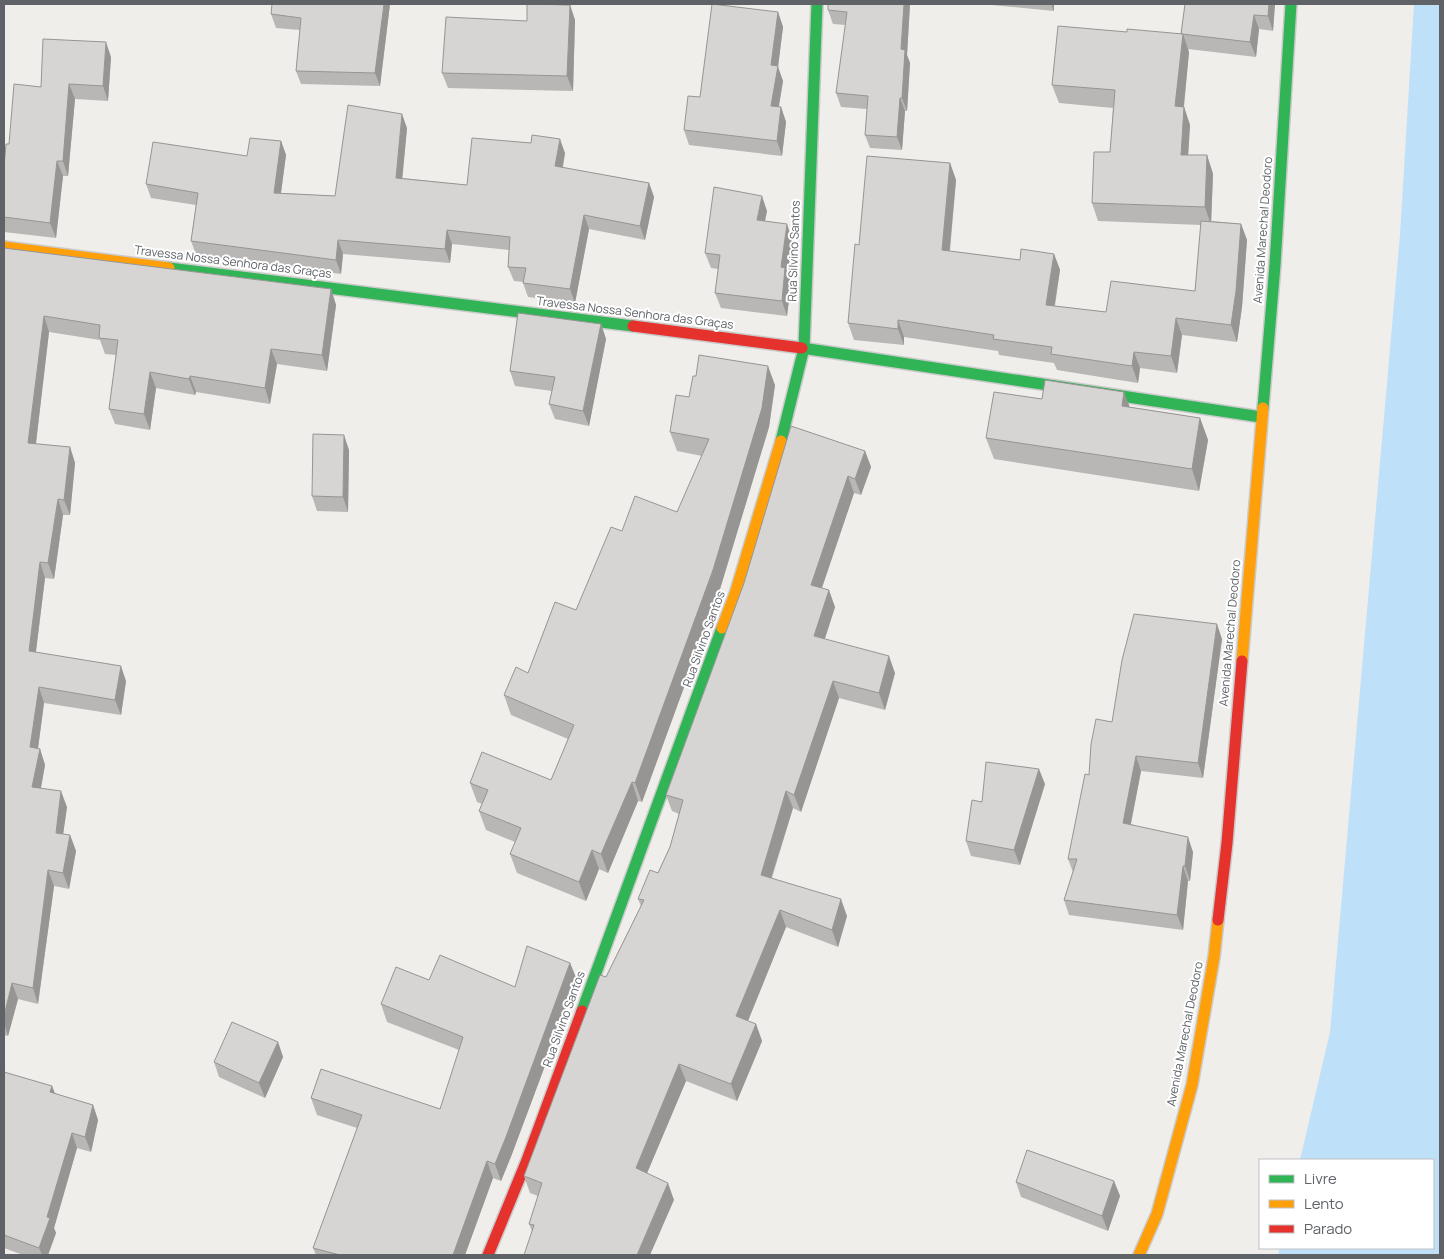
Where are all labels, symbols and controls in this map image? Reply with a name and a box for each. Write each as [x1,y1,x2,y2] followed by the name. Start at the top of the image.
[1249,156,1276,304] street label: Avenida Marechal Deodoro
[783,200,804,302] street label: Rua Silvino Santos
[133,241,333,282] street label: Travessa Nossa Senhora das Graças
[535,292,735,333] street label: Travessa Nossa Senhora das Graças
[1215,559,1244,707] street label: Avenida Marechal Deodoro
[678,588,729,689] street label: Rua Silvino Santos
[1162,960,1207,1108] street label: Avenida Marechal Deodoro
[538,968,589,1069] street label: Rua Silvino Santos
[1259,1159,1434,1249] legend
[1304,1168,1337,1189] text: Livre
[1304,1193,1344,1214] text: Lento
[1304,1218,1352,1239] text: Parado

